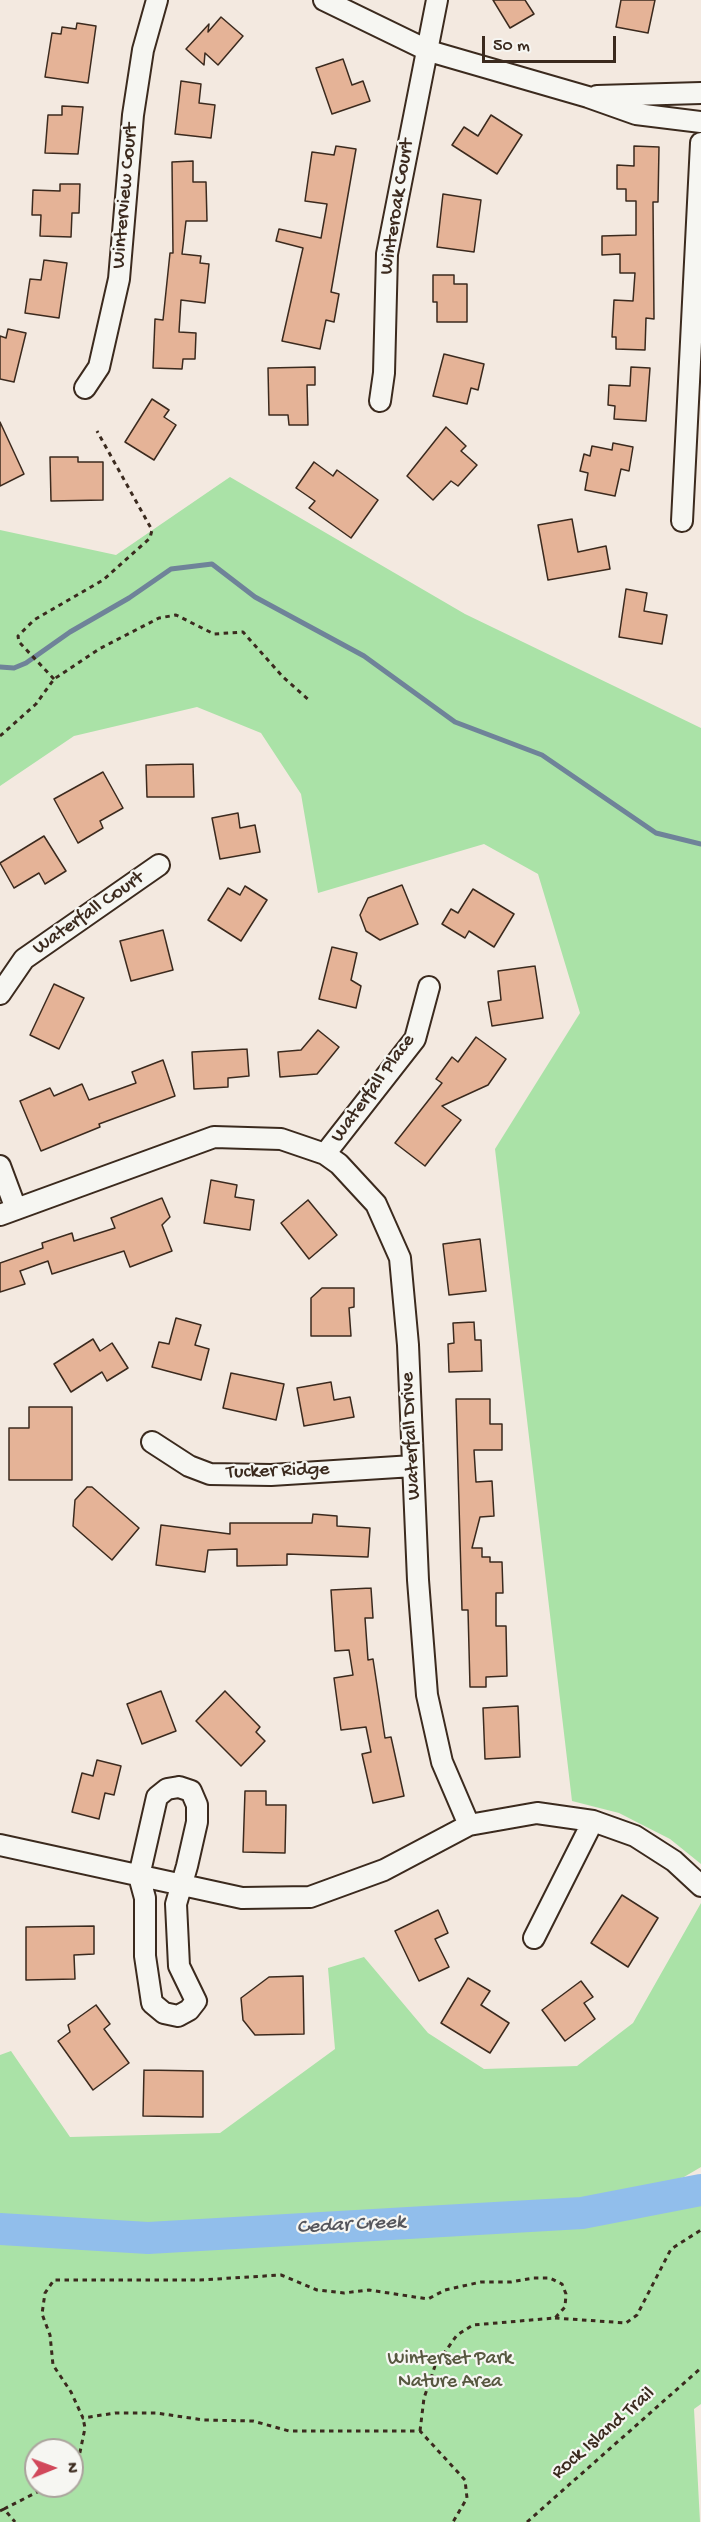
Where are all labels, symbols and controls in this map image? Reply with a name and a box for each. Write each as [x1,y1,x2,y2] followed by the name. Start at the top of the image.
[485,24,618,62] scale bar
[493,36,530,57] text: 50 m
[108,122,144,270] street label: Winterview Court
[375,137,421,277] street label: Winteroak Court
[29,867,149,961] street label: Waterfall Court
[327,1030,421,1148] street label: Waterfall Place
[397,1371,427,1501] street label: Waterfall Drive
[226,1458,330,1486] street label: Tucker Ridge
[296,2211,406,2241] water label: Cedar Creek
[387,2348,513,2395] park label: Winterset Park Nature Area
[547,2382,661,2486] street label: Rock Island Trail
[24,2438,84,2498] north arrow
[61,2462,80,2473] text: N

